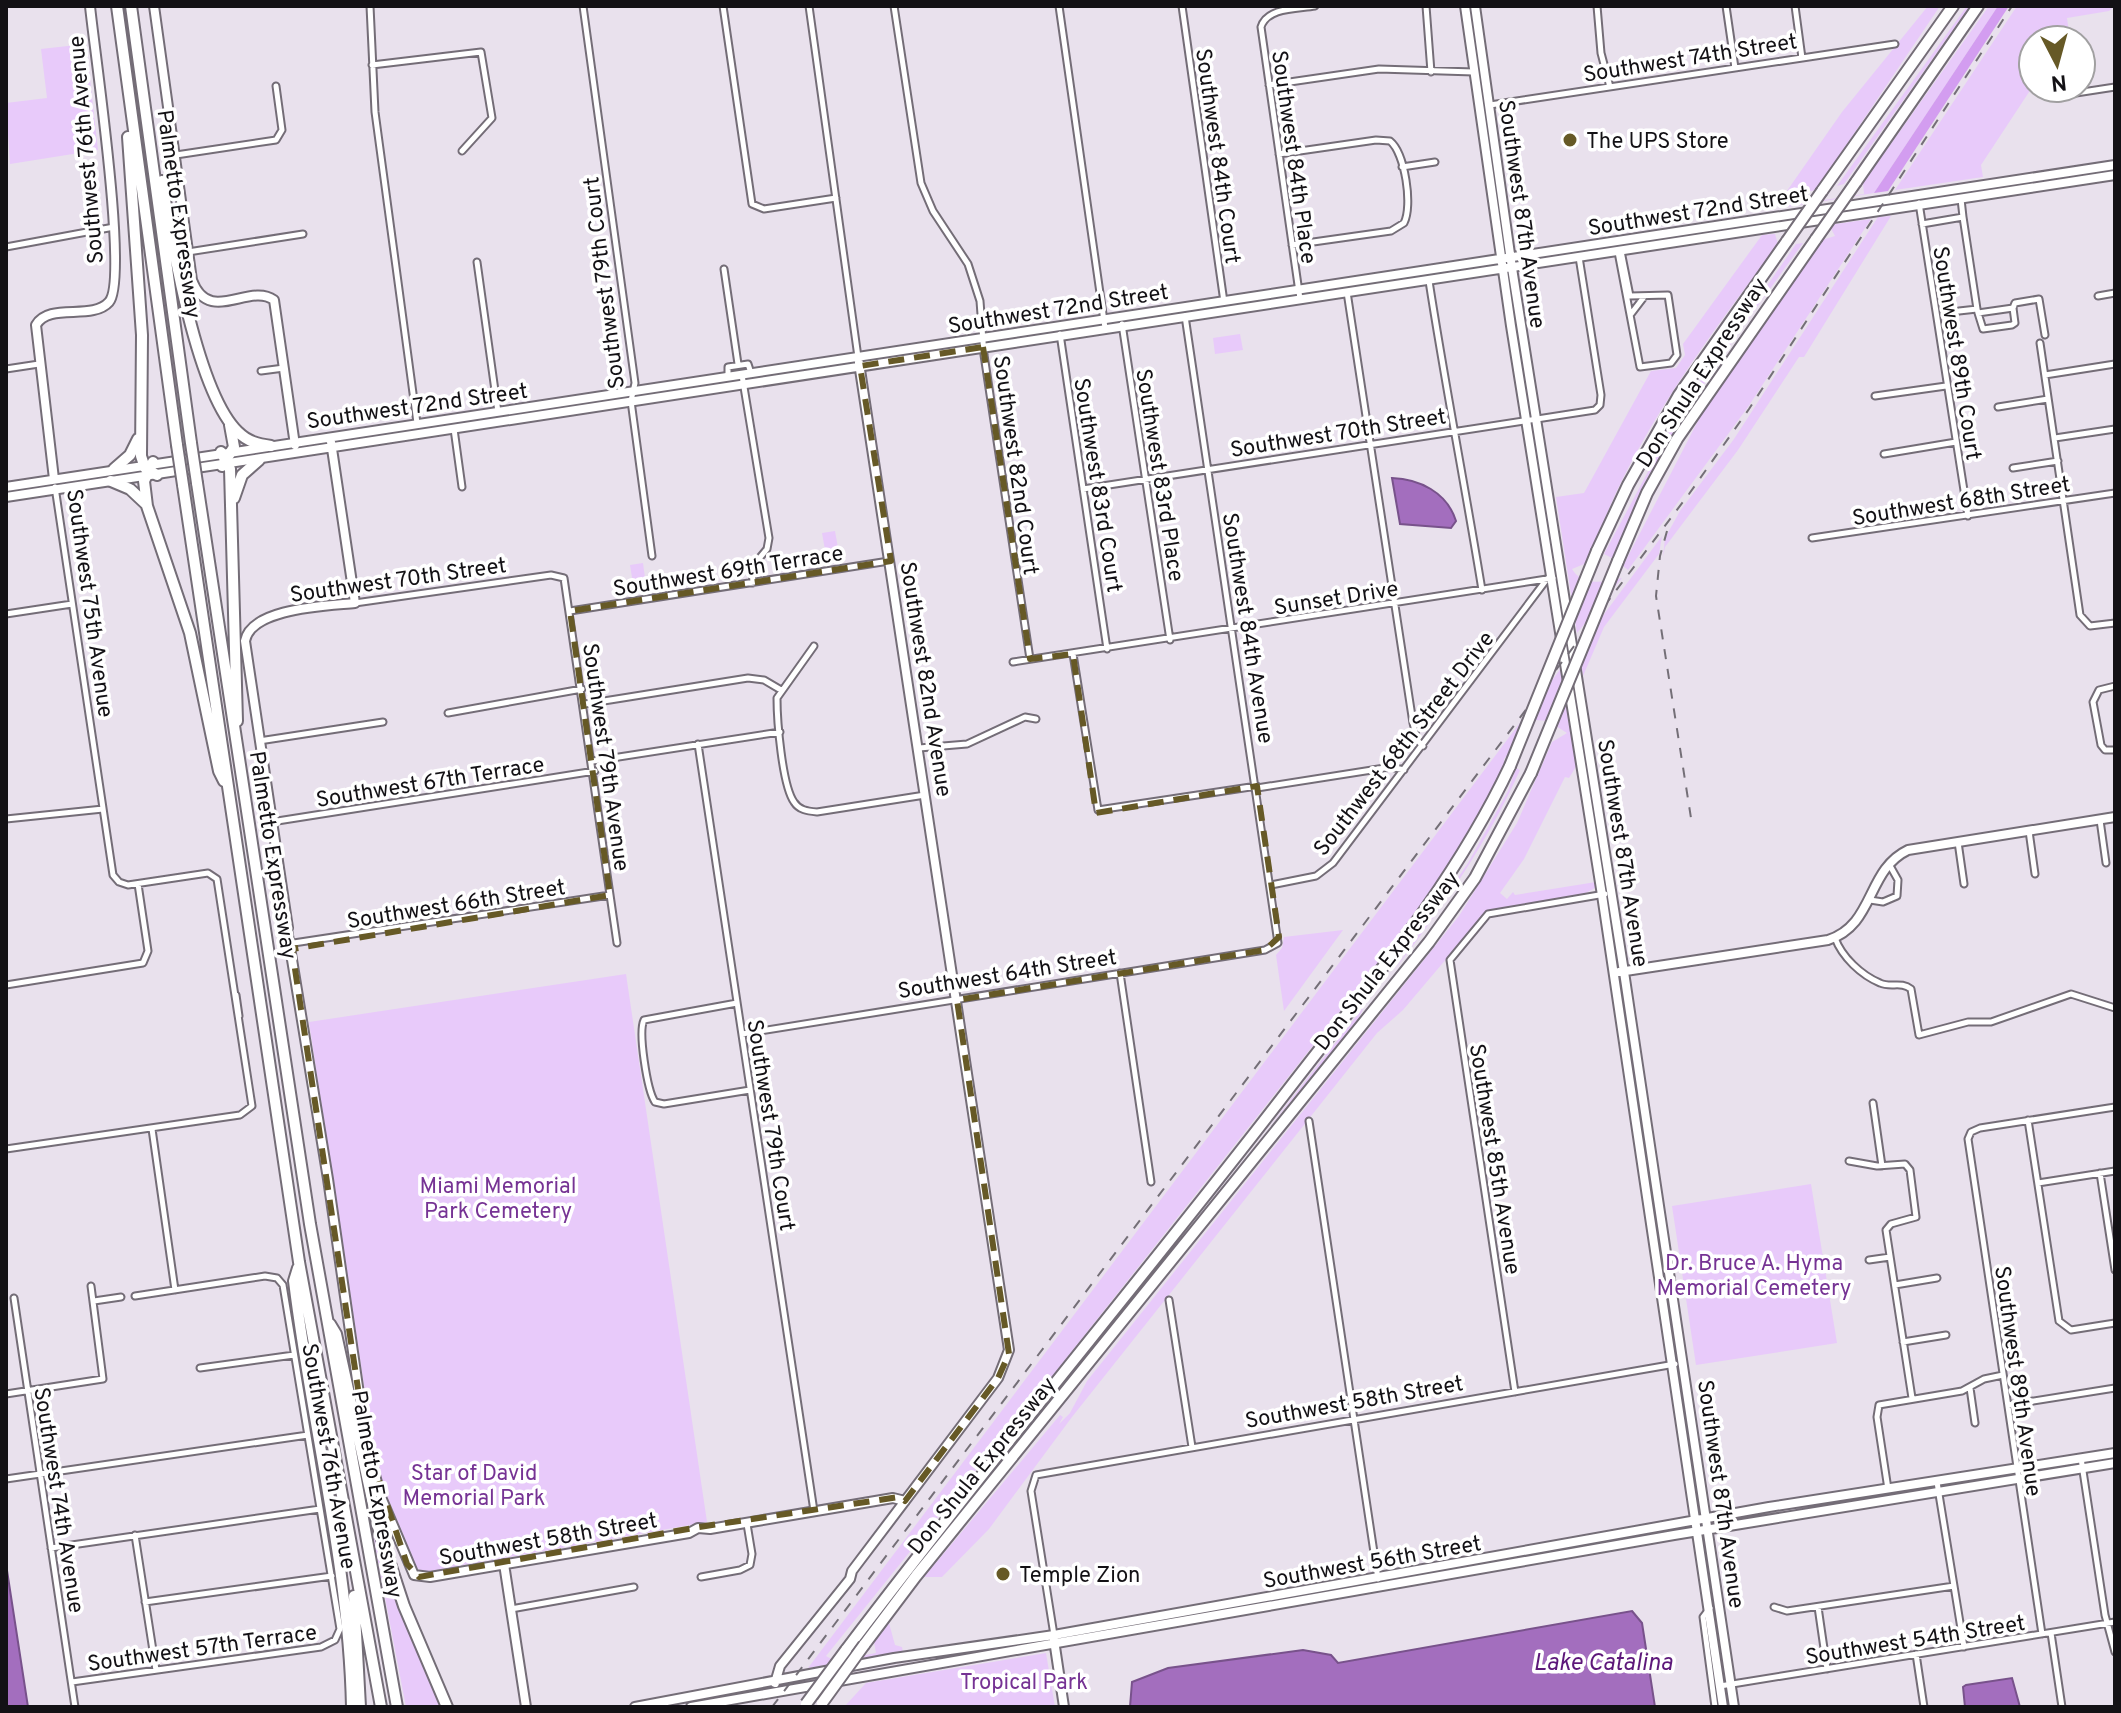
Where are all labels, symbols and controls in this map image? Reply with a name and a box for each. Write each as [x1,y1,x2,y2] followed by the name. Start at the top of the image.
[2017,24,2097,104] north arrow
[1581,29,1799,90] street label: Southwest 74th Street
[64,35,111,265] street label: Southwest 76th Avenue
[1188,47,1245,266] street label: Southwest 84th Court
[1264,49,1321,266] street label: Southwest 84th Place
[2050,67,2068,96] text: N
[1491,98,1550,330] street label: Southwest 87th Avenue
[150,108,206,321] street label: Palmetto Expressway
[1586,129,1729,156] place label: The UPS Store
[1561,131,1579,149] marker: The UPS Store
[579,175,632,390] street label: Southwest 79th Court
[1586,182,1811,243] street label: Southwest 72nd Street
[1925,245,1986,462] street label: Southwest 89th Court
[1632,273,1775,473] street label: Don Shula Expressway
[946,280,1171,341] street label: Southwest 72nd Street
[986,354,1043,577] street label: Southwest 82nd Court
[1128,367,1189,584] street label: Southwest 83rd Place
[1066,376,1127,595] street label: Southwest 83rd Court
[305,379,530,436] street label: Southwest 72nd Street
[1228,404,1448,465] street label: Southwest 70th Street
[1850,472,2072,533] street label: Southwest 68th Street
[59,487,118,719] street label: Southwest 75th Avenue
[1215,511,1278,746] street label: Southwest 84th Avenue
[611,541,845,604] street label: Southwest 69th Terrace
[288,553,508,610] street label: Southwest 70th Street
[893,560,956,799] street label: Southwest 82nd Avenue
[1272,576,1400,623] street label: Sunset Drive
[1309,627,1501,862] street label: Southwest 68th Street Drive
[575,642,634,873] street label: Southwest 79th Avenue
[1590,738,1653,969] street label: Southwest 87th Avenue
[242,749,301,962] street label: Palmetto Expressway
[314,752,546,815] street label: Southwest 67th Terrace
[1309,866,1467,1057] street label: Don Shula Expressway
[345,875,567,936] street label: Southwest 66th Street
[896,945,1119,1006] street label: Southwest 64th Street
[739,1018,800,1233] street label: Southwest 79th Court
[1462,1042,1525,1277] street label: Southwest 85th Avenue
[420,1174,576,1226] park label: Miami Memorial Park Cemetery
[1657,1251,1852,1303] park label: Dr. Bruce A. Hyma Memorial Cemetery
[1987,1264,2046,1498] street label: Southwest 89th Avenue
[294,1341,361,1572] street label: Southwest 76th Avenue
[1243,1371,1466,1436] street label: Southwest 58th Street
[903,1372,1063,1561] street label: Don Shula Expressway
[1690,1378,1749,1610] street label: Southwest 87th Avenue
[26,1386,89,1615] street label: Southwest 74th Avenue
[344,1388,407,1600] street label: Palmetto Expressway
[403,1461,545,1513] park label: Star of David Memorial Park
[437,1508,660,1573] street label: Southwest 58th Street
[1261,1531,1484,1596] street label: Southwest 56th Street
[1019,1563,1140,1590] place label: Temple Zion
[994,1565,1012,1583] marker: Temple Zion
[1804,1611,2027,1672] street label: Southwest 54th Street
[86,1620,319,1679] street label: Southwest 57th Terrace
[1533,1649,1673,1679] water label: Lake Catalina
[960,1670,1088,1697] park label: Tropical Park

